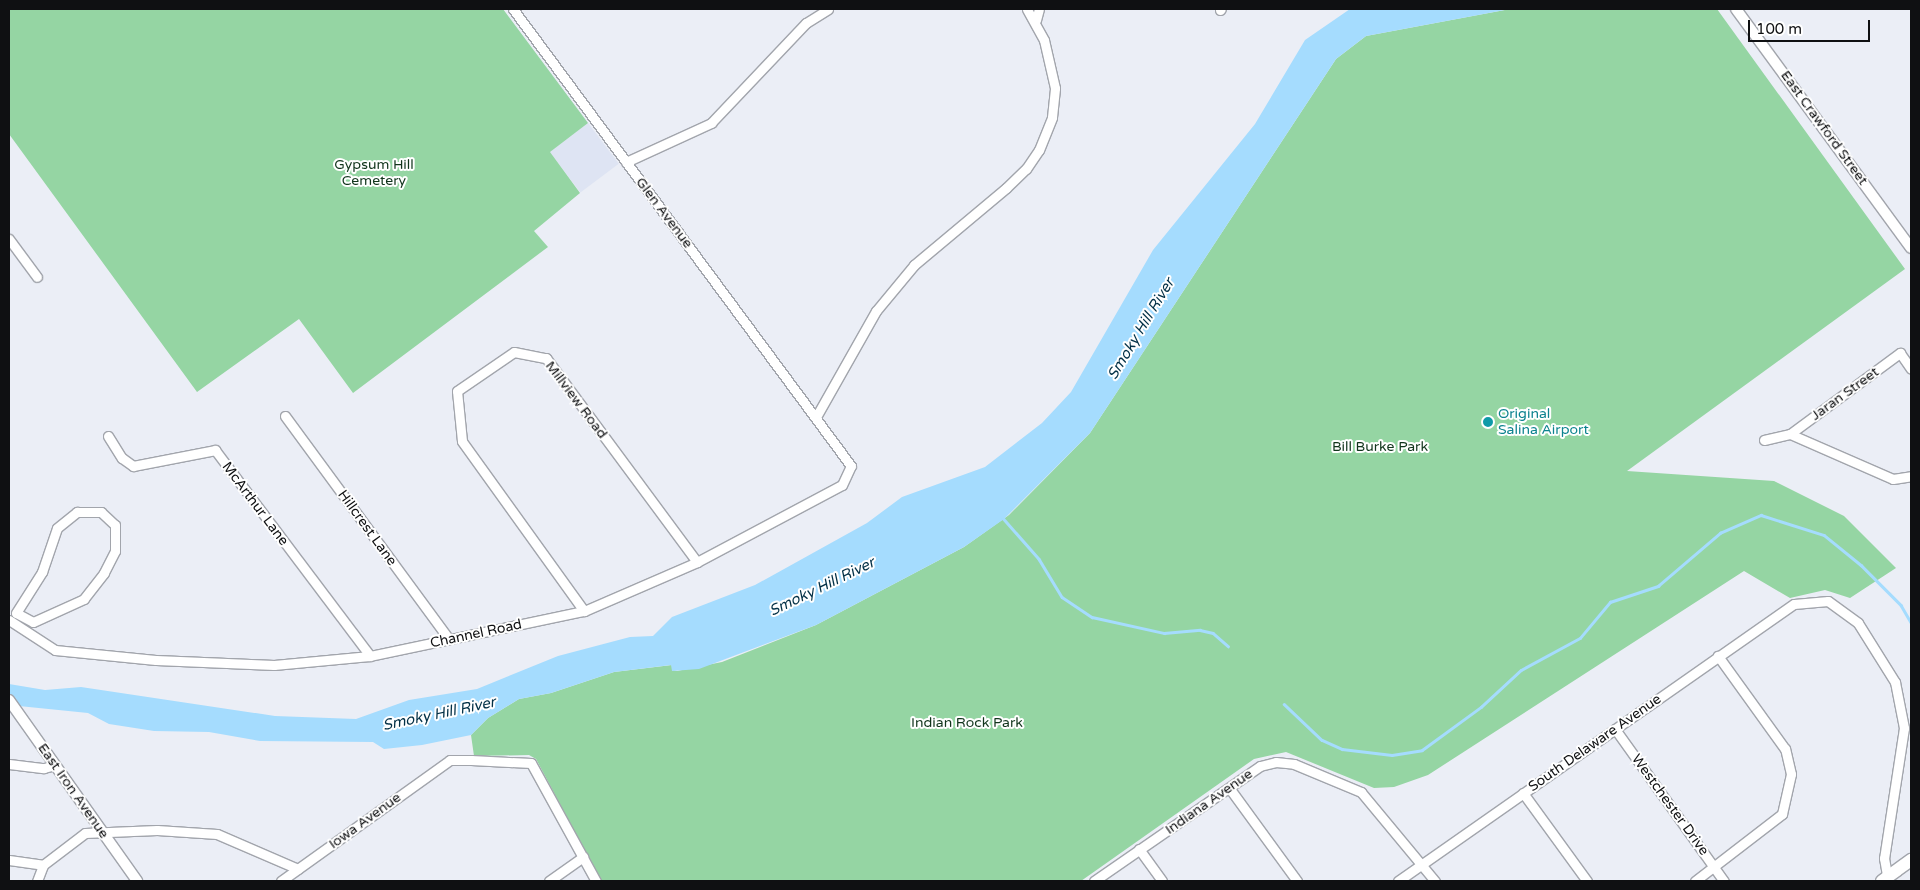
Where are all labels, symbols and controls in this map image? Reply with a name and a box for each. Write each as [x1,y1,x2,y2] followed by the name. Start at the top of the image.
[1750,10,1872,42] scale bar
[1756,20,1802,38] text: 100 m
[1777,68,1871,188] street label: East Crawford Street
[334,157,414,190] park label: Gypsum Hill Cemetery
[632,174,696,252] street label: Glen Avenue
[1104,275,1178,383] water label: Smoky Hill River
[541,358,611,442] street label: Millview Road
[1808,364,1882,424] street label: Jaran Street
[1498,406,1589,438] place label: Original Salina Airport
[1482,416,1494,428] marker: Original Salina Airport
[1332,439,1428,455] park label: Bill Burke Park
[218,459,292,549] street label: McArthur Lane
[334,487,400,569] street label: Hillcrest Lane
[766,554,878,620] water label: Smoky Hill River
[429,616,523,652] street label: Channel Road
[1525,691,1665,795] street label: South Delaware Avenue
[381,693,497,735] water label: Smoky Hill River
[911,715,1023,731] park label: Indian Rock Park
[34,740,112,842] street label: East Iron Avenue
[1628,751,1712,859] street label: Westchester Drive
[1162,766,1256,838] street label: Indiana Avenue
[326,789,404,853] street label: Iowa Avenue

